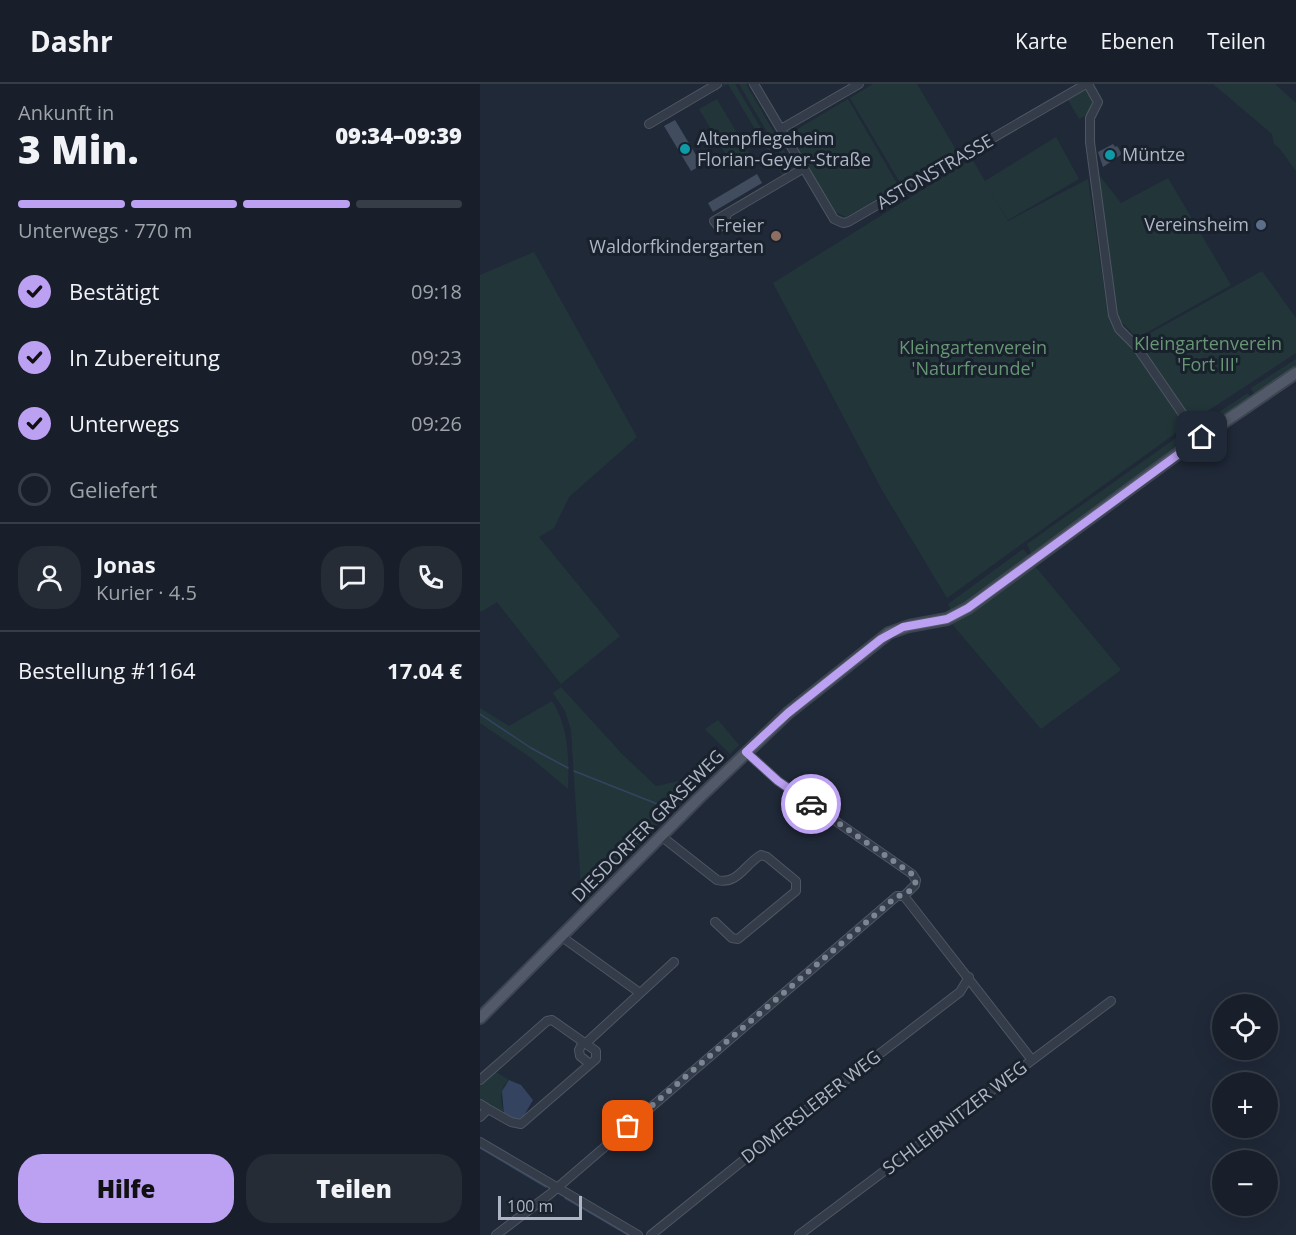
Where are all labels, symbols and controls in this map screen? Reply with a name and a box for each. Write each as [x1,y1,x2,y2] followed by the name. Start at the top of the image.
[30,22,113,60] text: Dashr
[1015,27,1068,55] text: Karte
[1101,27,1174,55] text: Ebenen
[1207,27,1266,55] text: Teilen
[18,99,114,126] text: Ankunft in
[335,120,462,150] text: 09:34–09:39
[18,122,139,175] text: 3 Min.
[697,126,871,171] place label: Altenpflegeheim Florian-Geyer-Straße
[872,128,997,214] street label: ASTONSTRASSE
[678,142,692,156] marker: Altenpflegeheim Florian-Geyer-Straße
[1122,142,1185,166] place label: Müntze
[1103,148,1117,162] marker: Müntze
[1144,212,1249,236] place label: Vereinsheim
[589,213,765,258] place label: Freier Waldorfkindergarten
[18,217,192,244] text: Unterwegs · 770 m
[1254,218,1268,232] marker: Vereinsheim
[769,229,783,243] marker: Freier Waldorfkindergarten
[18,275,51,308] icon: check
[69,276,159,306] text: Bestätigt
[411,278,462,305] text: 09:18
[1134,331,1282,376] park label: Kleingartenverein 'Fort III'
[899,335,1047,380] park label: Kleingartenverein 'Naturfreunde'
[18,341,51,374] icon: check
[69,342,220,372] text: In Zubereitung
[411,344,462,371] text: 09:23
[18,407,51,440] icon: check
[69,408,180,438] text: Unterwegs
[411,410,462,437] text: 09:26
[1176,411,1227,462] pin
[1185,420,1218,453] icon: home
[69,474,157,504] text: Geliefert
[18,546,81,609] button: person
[321,546,384,609] button: chat
[399,546,462,609] button: phone
[96,549,156,579] text: Jonas
[96,579,197,606] text: Kurier · 4.5
[18,655,196,685] text: Bestellung #1164
[387,655,462,685] text: 17.04 €
[566,744,729,907] street label: DIESDORFER GRASEWEG
[781,774,841,834] courier
[795,788,828,821] icon: car
[1212,994,1278,1216] map controls
[1212,994,1278,1060] button: locate
[736,1044,885,1168] street label: DOMERSLEBER WEG
[877,1055,1031,1179] street label: SCHLEIBNITZER WEG
[1212,1072,1278,1138] button: +
[602,1100,653,1151] pin
[611,1109,644,1142] icon: bag
[1212,1150,1278,1216] button: −
[18,1154,234,1223] button: Hilfe
[246,1154,462,1223] button: Teilen
[498,1193,582,1220] scale bar
[507,1195,553,1217] text: 100 m

